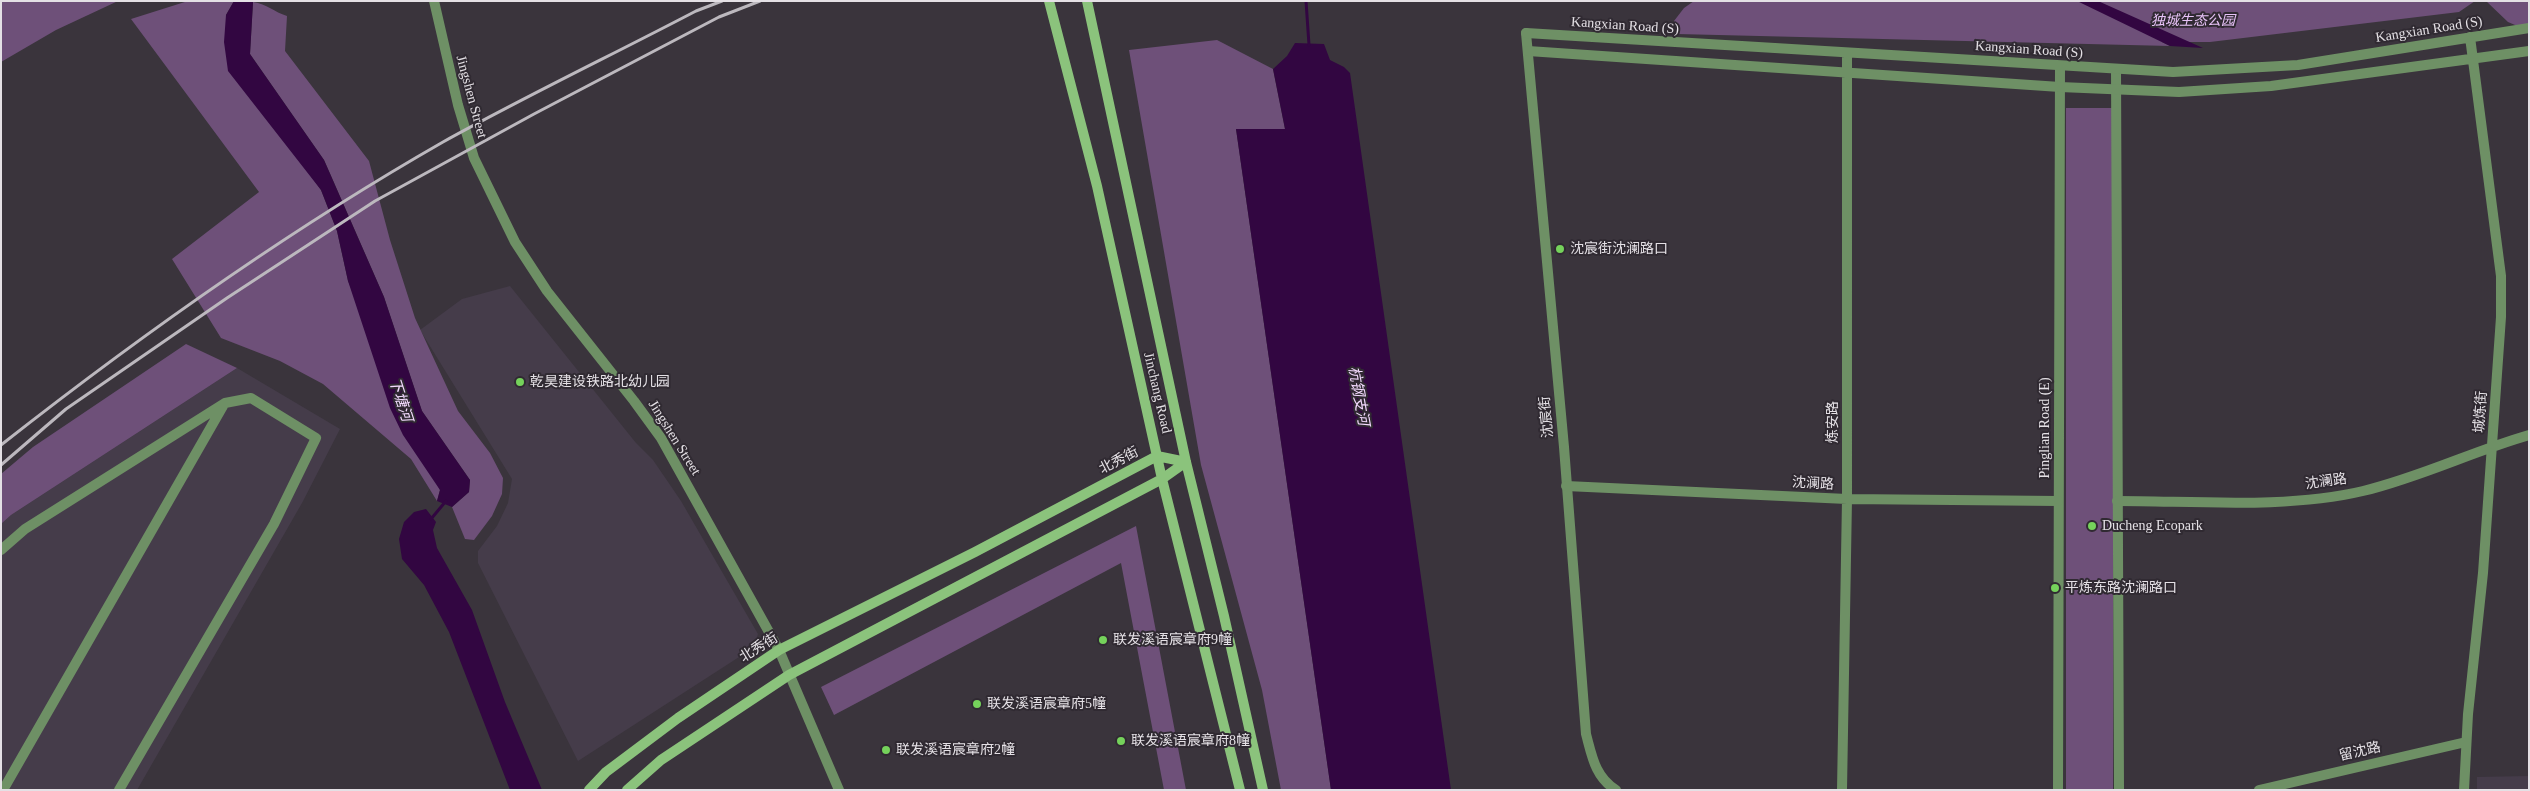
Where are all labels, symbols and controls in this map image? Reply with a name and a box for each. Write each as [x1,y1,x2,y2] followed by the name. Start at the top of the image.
[2151,13,2235,29] park label: 独城生态公园
[2374,13,2484,47] street label: Kangxian Road (S)
[1571,14,1679,38] street label: Kangxian Road (S)
[1975,38,2083,62] street label: Kangxian Road (S)
[452,54,490,140] street label: Jingshen Street
[1570,241,1668,257] place label: 沈宸街沈澜路口
[1554,243,1566,255] marker: 沈宸街沈澜路口
[1140,351,1174,435] street label: Jinchang Road
[1344,365,1372,427] water label: 杭钢支河
[530,374,670,390] place label: 乾昊建设铁路北幼儿园
[384,376,416,424] water label: 下塘河
[514,376,526,388] marker: 乾昊建设铁路北幼儿园
[2037,377,2053,479] street label: Pinglian Road (E)
[2471,390,2491,434] street label: 城炼街
[1537,395,1557,439] street label: 沈宸街
[644,397,704,479] street label: Jingshen Street
[1825,401,1841,443] street label: 炼安路
[1096,444,1142,478] street label: 北秀街
[2304,471,2348,493] street label: 沈澜路
[1792,475,1834,493] street label: 沈澜路
[2102,518,2203,534] place label: Ducheng Ecopark
[2086,520,2098,532] marker: Ducheng Ecopark
[2065,580,2177,596] place label: 平炼东路沈澜路口
[2049,582,2061,594] marker: 平炼东路沈澜路口
[737,630,781,666] street label: 北秀街
[1113,632,1232,648] place label: 联发溪语宸章府9幢
[1097,634,1109,646] marker: 联发溪语宸章府9幢
[987,696,1106,712] place label: 联发溪语宸章府5幢
[971,698,983,710] marker: 联发溪语宸章府5幢
[1131,733,1250,749] place label: 联发溪语宸章府8幢
[1115,735,1127,747] marker: 联发溪语宸章府8幢
[2338,739,2382,765] street label: 留沈路
[896,742,1015,758] place label: 联发溪语宸章府2幢
[880,744,892,756] marker: 联发溪语宸章府2幢

